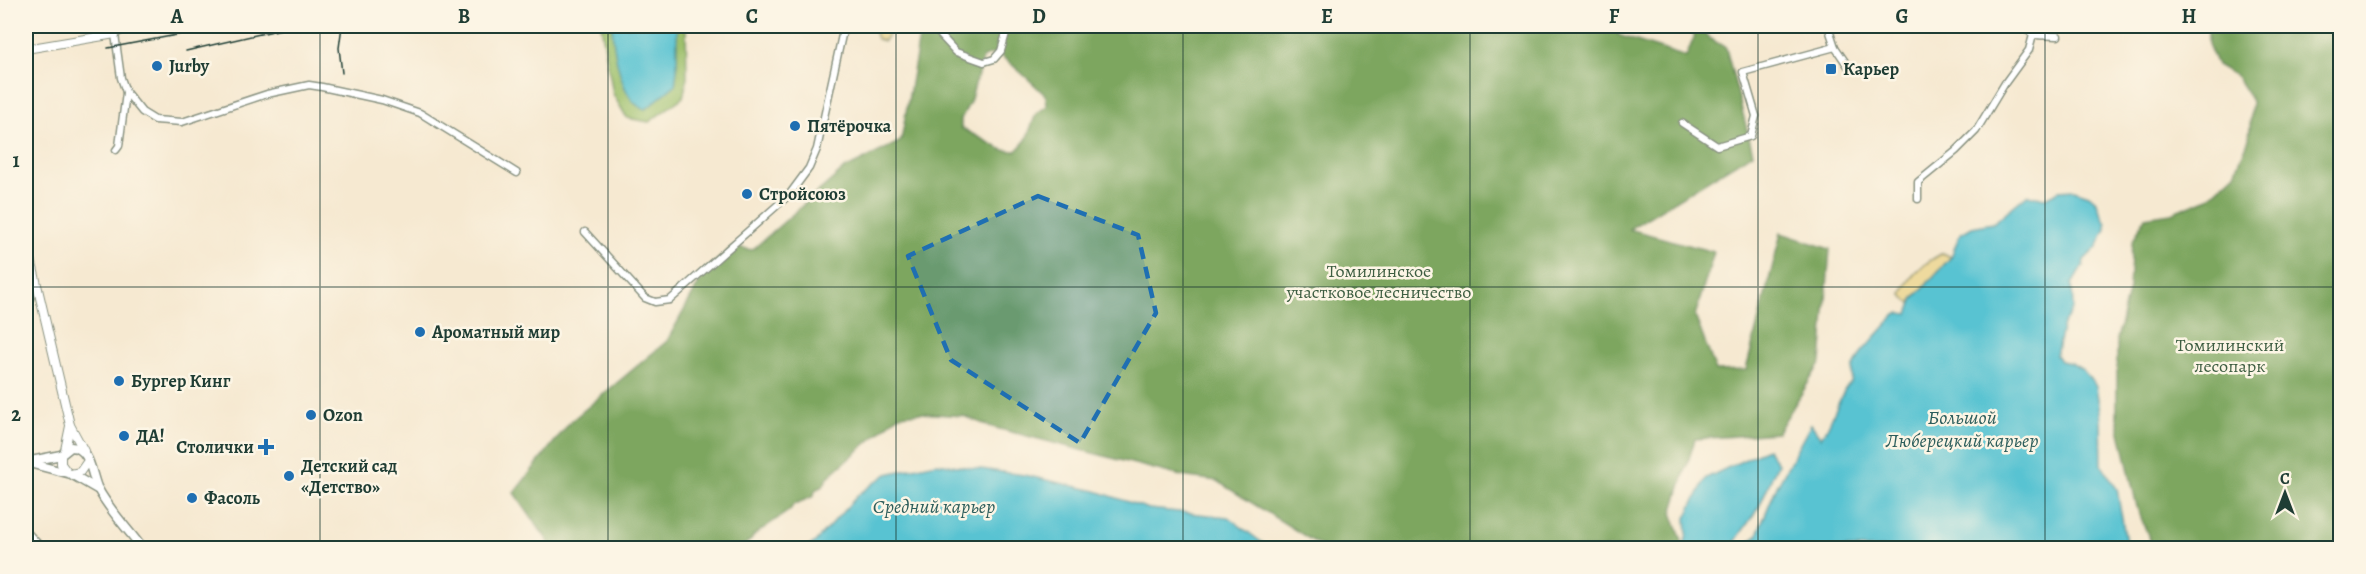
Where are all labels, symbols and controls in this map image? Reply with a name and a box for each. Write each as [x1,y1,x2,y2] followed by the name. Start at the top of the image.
[170,3,184,30] text: A
[458,3,470,30] text: B
[746,3,758,30] text: C
[1032,3,1046,30] text: D
[1321,3,1333,30] text: E
[1609,3,1620,30] text: F
[1895,3,1909,30] text: G
[2182,3,2197,30] text: H
[169,54,210,78] place label: Jurby
[1843,57,1899,81] place label: Карьер
[150,59,164,73] marker: Jurby
[1824,62,1838,76] marker: Карьер
[807,114,892,138] place label: Пятёрочка
[788,119,802,133] marker: Пятёрочка
[12,147,20,174] text: 1
[759,182,846,206] place label: Стройсоюз
[740,187,754,201] marker: Стройсоюз
[1286,259,1471,304] park label: Томилинское участковое лесничество
[431,320,560,344] place label: Ароматный мир
[413,325,427,339] marker: Ароматный мир
[2176,333,2284,378] park label: Томилинский лесопарк
[131,369,231,393] place label: Бургер Кинг
[112,374,126,388] marker: Бургер Кинг
[11,401,21,428] text: 2
[323,403,363,427] place label: Ozon
[1885,404,2038,454] water label: Большой Люберецкий карьер
[304,408,318,422] marker: Ozon
[136,424,165,448] place label: ДА!
[117,429,131,443] marker: ДА!
[176,435,254,459] place label: Столички
[259,440,273,454] marker: Столички
[301,454,397,499] place label: Детский сад «Детство»
[2255,463,2315,523] north arrow
[2280,468,2290,490] text: С
[282,469,296,483] marker: Детский сад «Детство»
[204,486,261,510] place label: Фасоль
[185,491,199,505] marker: Фасоль
[873,493,995,520] water label: Средний карьер

